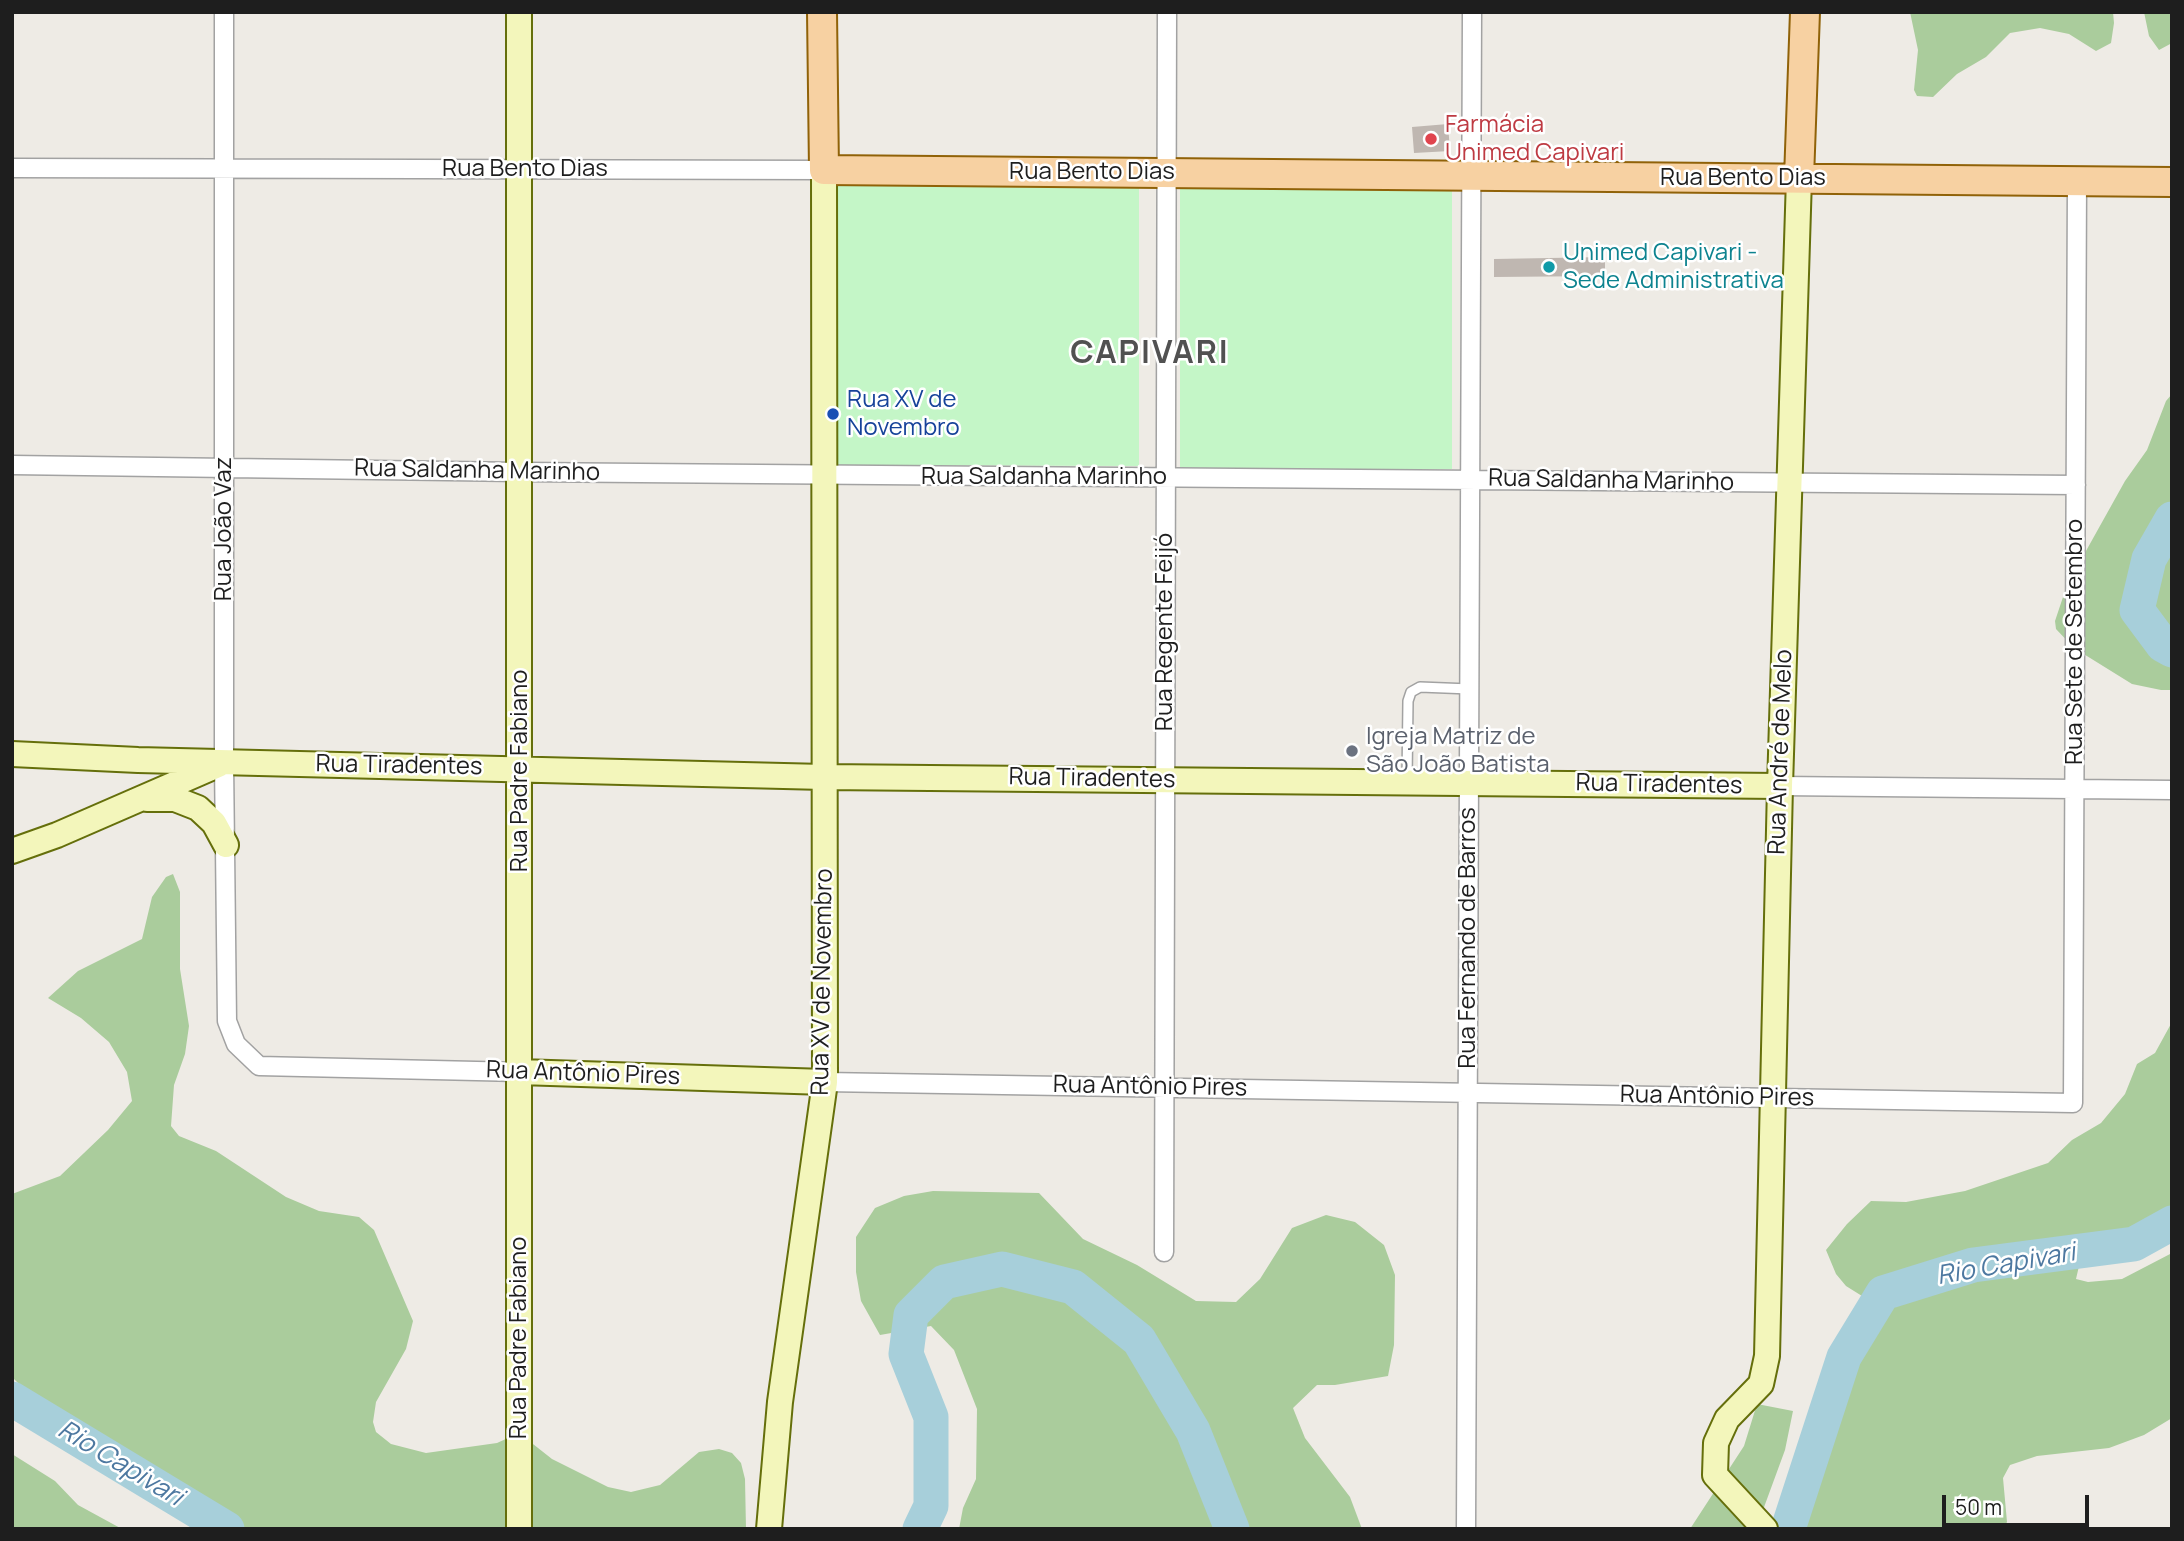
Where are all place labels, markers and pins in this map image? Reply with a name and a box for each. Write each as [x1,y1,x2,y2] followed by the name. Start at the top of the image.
[1445,111,1624,167] place label: Farmácia Unimed Capivari
[1423,131,1439,147] marker: Farmácia Unimed Capivari
[1563,239,1784,295] place label: Unimed Capivari - Sede Administrativa
[1541,259,1557,275] marker: Unimed Capivari - Sede Administrativa
[847,386,960,442] place label: Rua XV de Novembro
[825,406,841,422] marker: Rua XV de Novembro
[1366,723,1550,779] place label: Igreja Matriz de São João Batista
[1344,743,1360,759] marker: Igreja Matriz de São João Batista

